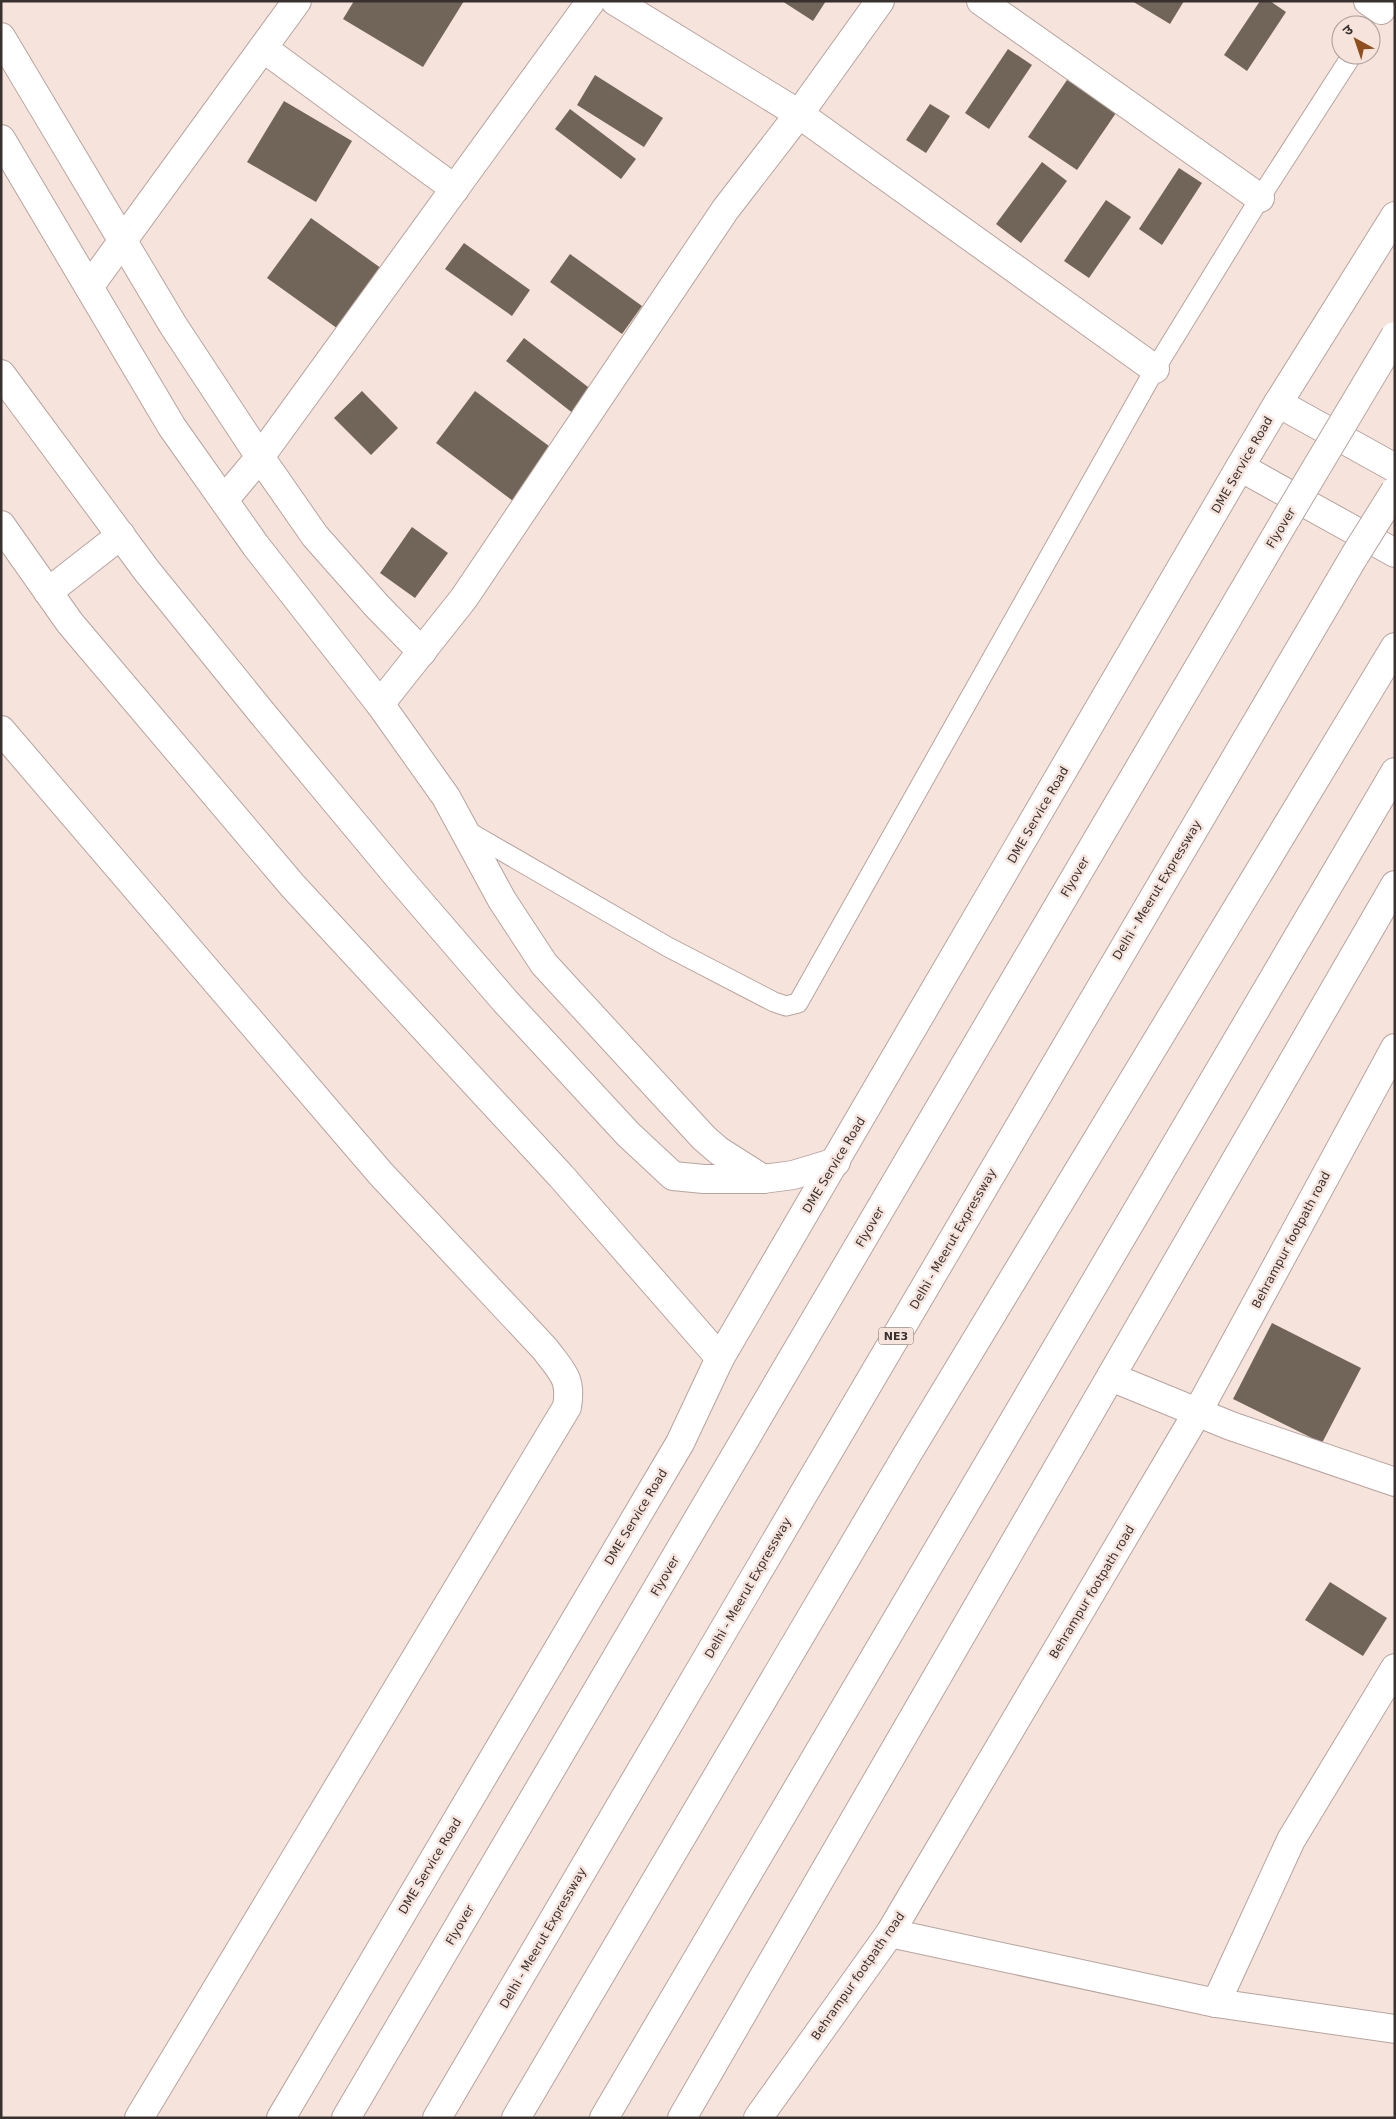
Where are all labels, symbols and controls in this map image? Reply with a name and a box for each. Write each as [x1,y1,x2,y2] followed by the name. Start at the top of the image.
[1331,15,1381,65] north arrow
[1339,21,1357,39] text: उ
[1209,414,1275,516] street label: DME Service Road
[1264,505,1298,551] street label: Flyover
[1005,764,1071,866] street label: DME Service Road
[1110,818,1204,962] street label: Delhi - Meerut Expressway
[1058,854,1092,900] street label: Flyover
[800,1115,868,1215] street label: DME Service Road
[907,1166,999,1312] street label: Delhi - Meerut Expressway
[1249,1169,1333,1311] street label: Behrampur footpath road
[853,1204,887,1250] street label: Flyover
[878,1328,914,1344] road number: NE3
[602,1467,670,1567] street label: DME Service Road
[702,1515,794,1661] street label: Delhi - Meerut Expressway
[1047,1523,1137,1661] street label: Behrampur footpath road
[648,1553,682,1599] street label: Flyover
[396,1816,464,1916] street label: DME Service Road
[497,1865,589,2011] street label: Delhi - Meerut Expressway
[443,1902,477,1948] street label: Flyover
[808,1909,908,2043] street label: Behrampur footpath road

